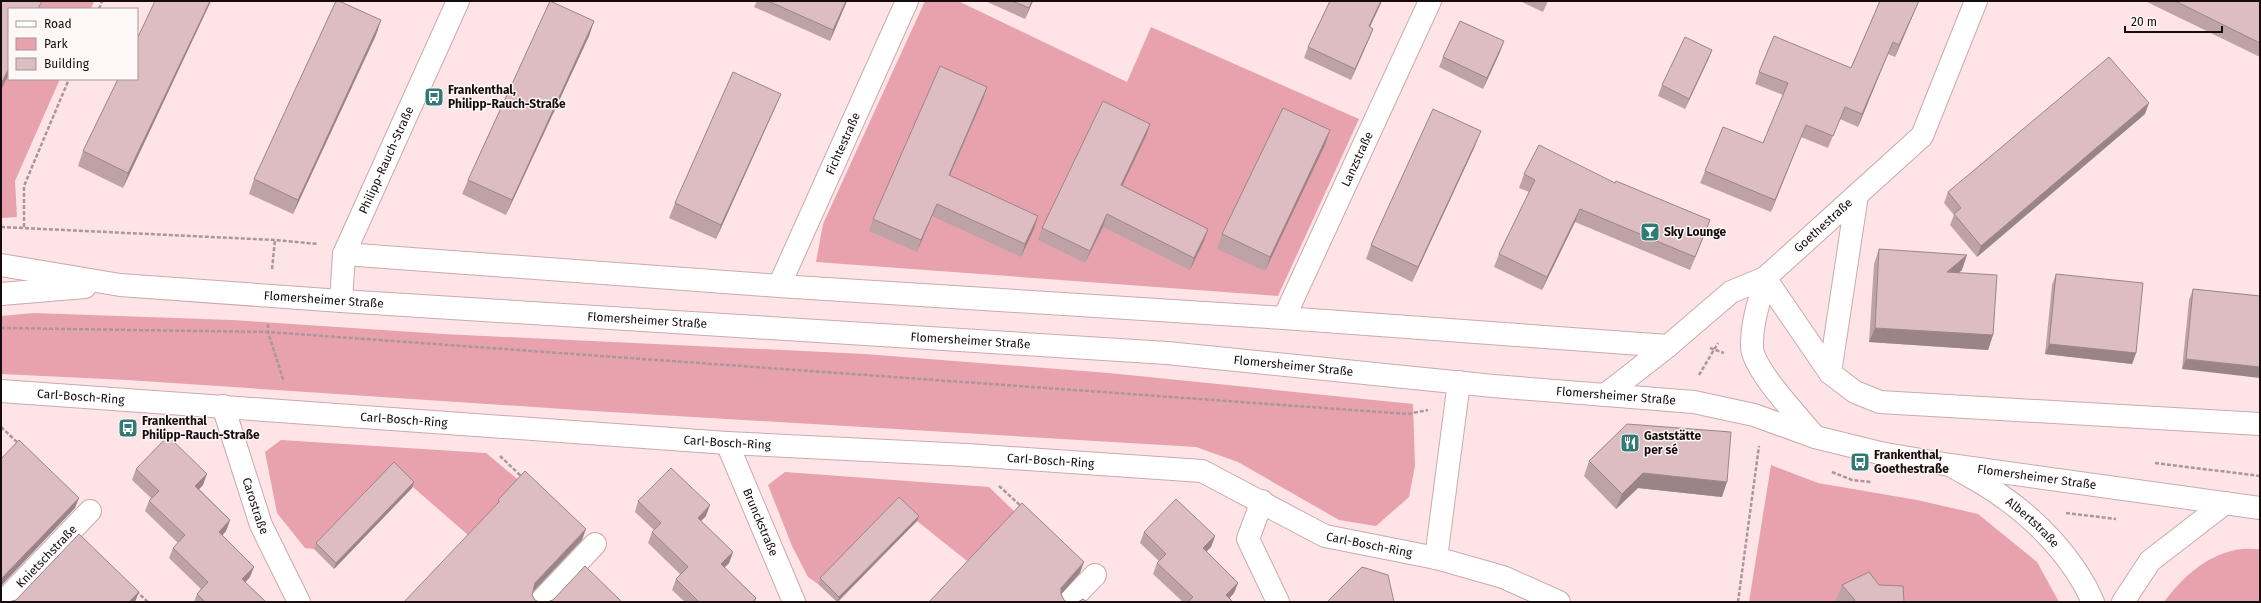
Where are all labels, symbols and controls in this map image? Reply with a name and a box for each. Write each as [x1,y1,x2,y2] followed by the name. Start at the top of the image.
[8,8,138,80] legend
[2125,8,2222,34] scale bar
[2131,15,2157,29] text: 20 m
[44,17,72,31] text: Road
[44,37,68,51] text: Park
[44,57,90,71] text: Building
[448,83,566,111] place label: Frankenthal, Philipp-Rauch-Straße
[423,86,445,108] bus stop icon: Frankenthal, Philipp-Rauch-Straße
[356,104,417,216] street label: Philipp-Rauch-Straße
[823,110,863,177] street label: Fichtestraße
[1339,129,1376,189] street label: Lanzstraße
[1791,196,1855,255] street label: Goethestraße
[1639,221,1661,243] bar icon: Sky Lounge
[1664,225,1727,239] place label: Sky Lounge
[263,288,384,311] street label: Flomersheimer Straße
[587,310,708,331] street label: Flomersheimer Straße
[910,330,1031,351] street label: Flomersheimer Straße
[1233,353,1354,379] street label: Flomersheimer Straße
[1556,384,1676,408] street label: Flomersheimer Straße
[37,387,126,407] street label: Carl-Bosch-Ring
[360,410,449,430] street label: Carl-Bosch-Ring
[142,414,260,442] place label: Frankenthal Philipp-Rauch-Straße
[117,417,139,439] bus stop icon: Frankenthal Philipp-Rauch-Straße
[1644,429,1702,457] place label: Gaststätte per sé
[1619,432,1641,454] restaurant icon: Gaststätte per sé
[683,433,772,452] street label: Carl-Bosch-Ring
[1874,448,1949,476] place label: Frankenthal, Goethestraße
[1006,451,1096,471] street label: Carl-Bosch-Ring
[1849,451,1871,473] bus stop icon: Frankenthal, Goethestraße
[1976,462,2097,492] street label: Flomersheimer Straße
[239,476,271,537] street label: Carostraße
[740,486,781,558] street label: Brunckstraße
[2003,495,2062,550] street label: Albertstraße
[13,522,80,591] street label: Knietschstraße
[1325,529,1414,560] street label: Carl-Bosch-Ring

